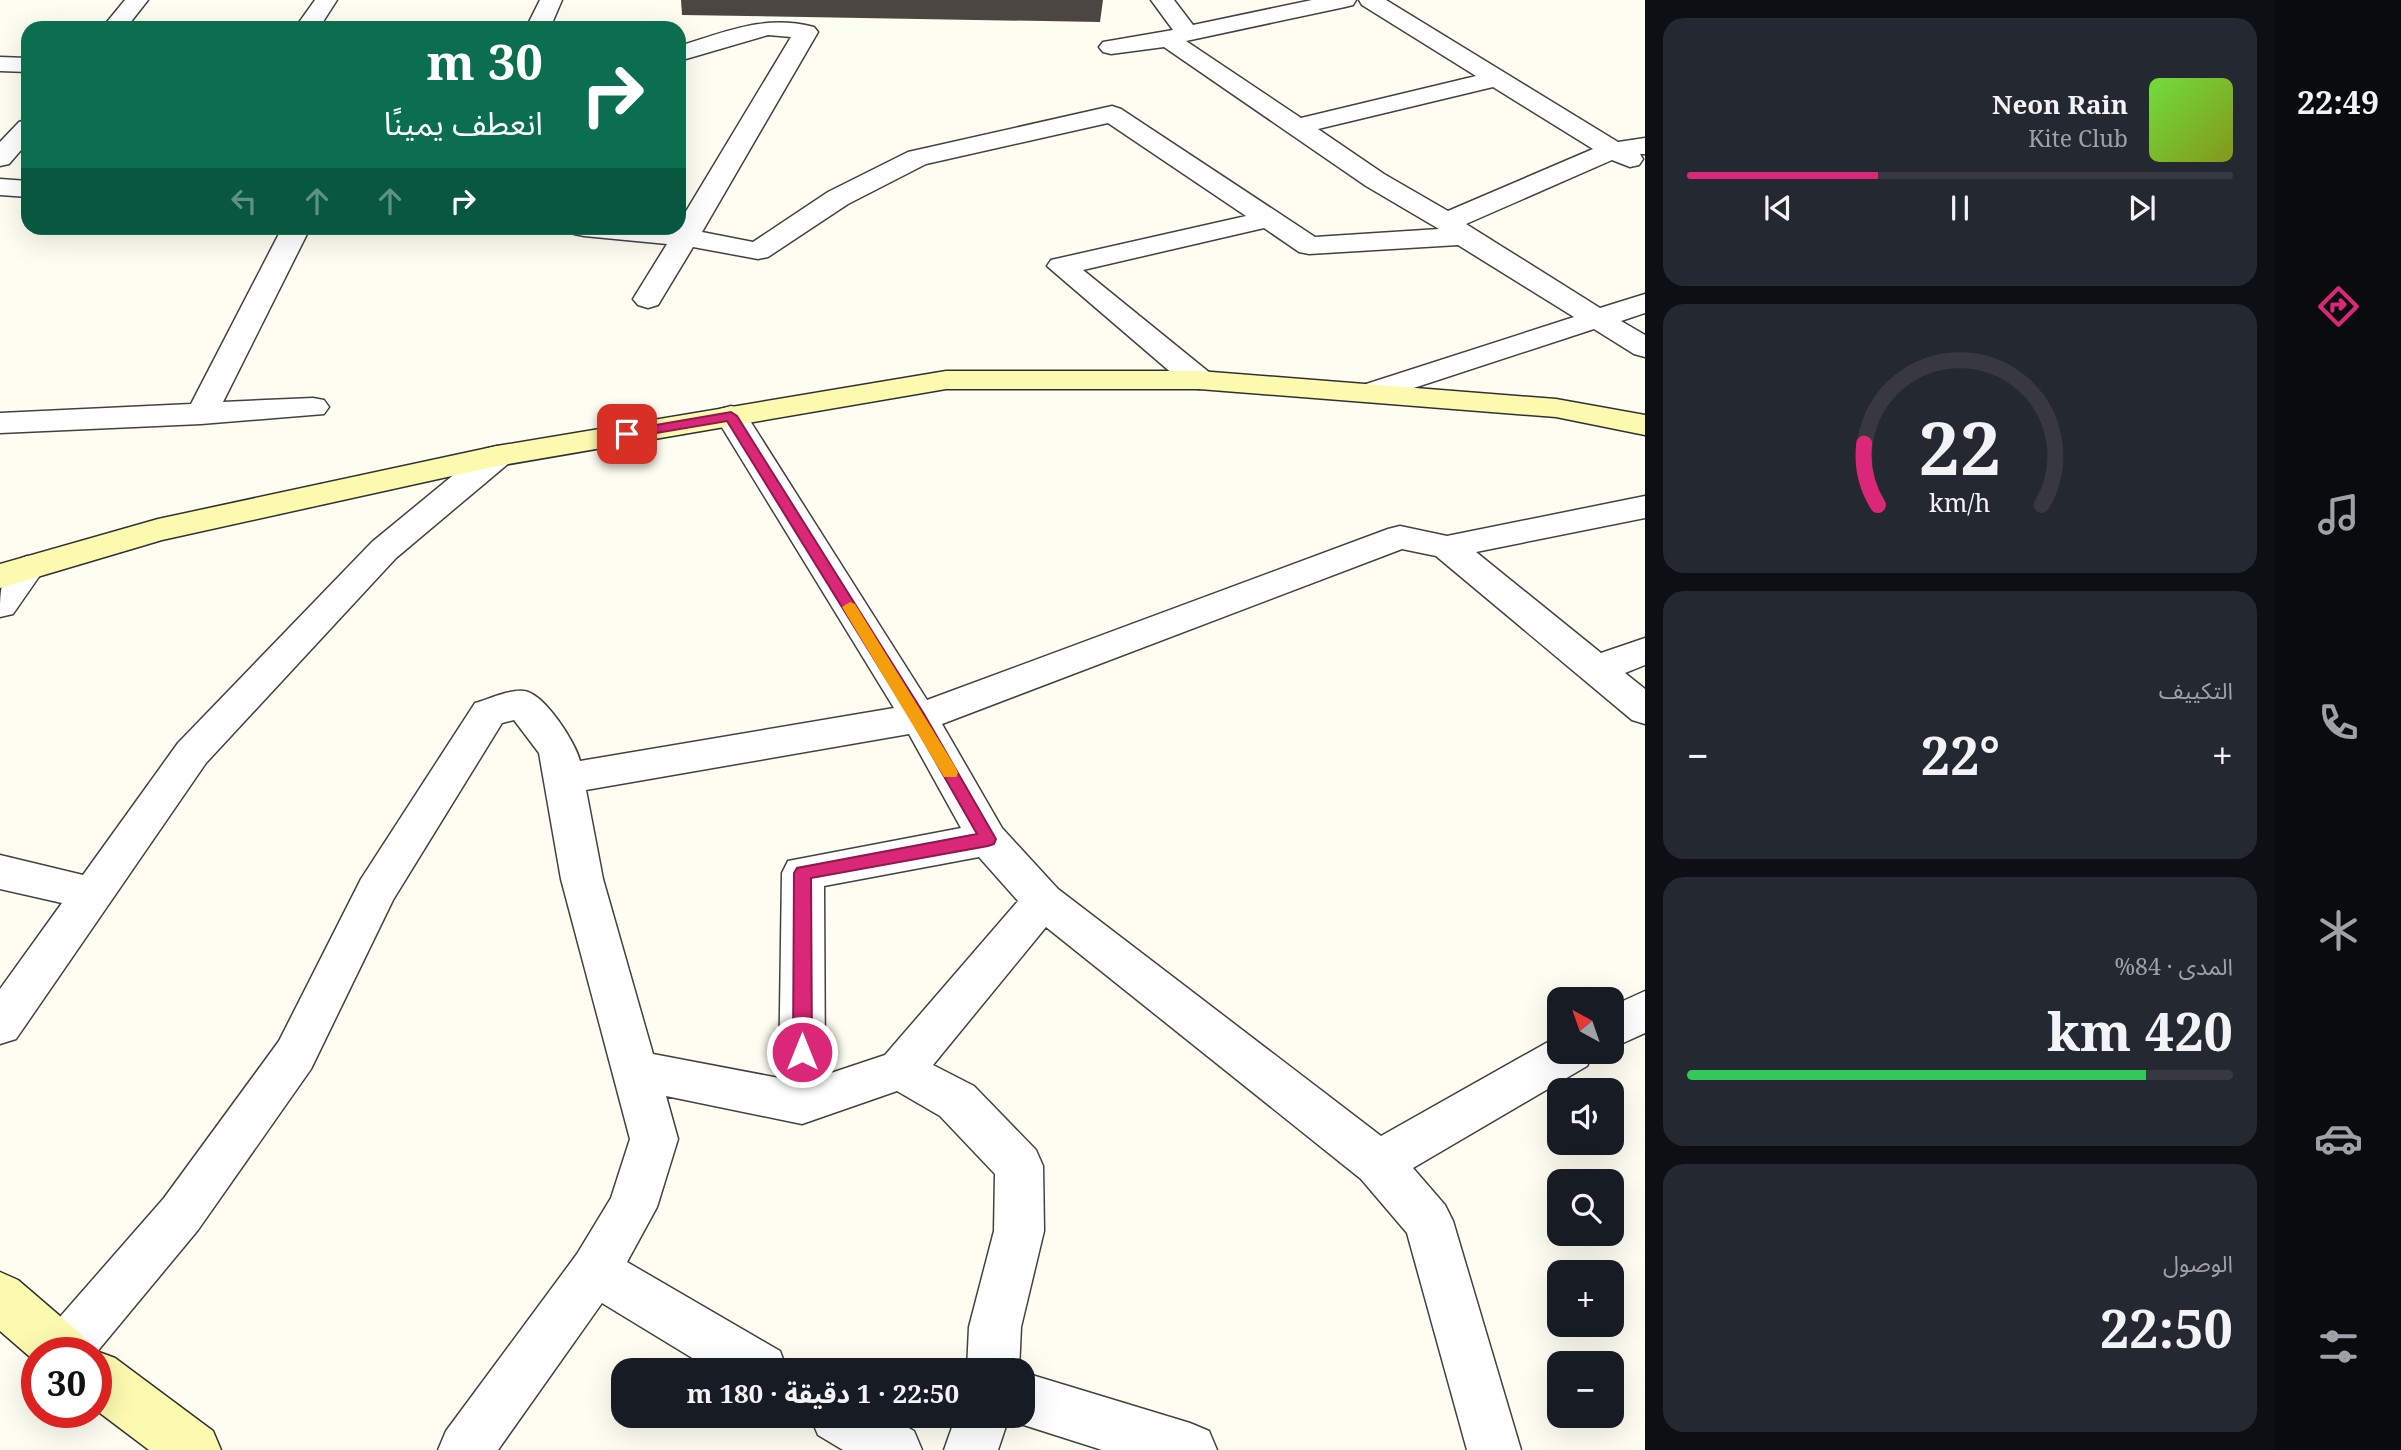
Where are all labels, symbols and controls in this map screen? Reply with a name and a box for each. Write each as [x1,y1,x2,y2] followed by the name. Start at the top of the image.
[427,28,543,94] text: 30 m
[567,49,658,140] icon: right
[2297,80,2379,123] text: 22:49
[1992,86,2128,122] text: Neon Rain
[384,101,543,144] text: انعطف يمينًا
[2028,122,2128,154] text: Kite Club
[225,182,263,220] icon: left
[298,182,336,220] icon: ahead
[371,182,409,220] icon: ahead
[444,182,482,220] icon: right
[1759,189,1797,227] icon: previous
[1941,189,1979,227] icon: pause
[2123,189,2161,227] icon: next
[2314,282,2363,331] icon: directions
[1919,397,2001,496] text: 22
[597,404,657,464] pin
[608,415,646,453] icon: arrive
[1929,484,1991,518] text: km/h
[2314,490,2363,539] icon: music
[2159,674,2233,706] text: التكييف
[2314,698,2363,747] icon: phone
[1921,719,2000,790] text: 22°
[1687,729,1709,781] text: −
[2212,729,2233,781] text: +
[2314,906,2363,955] icon: climate
[2114,950,2233,982] text: المدى · 84%
[1547,987,1624,1064] north arrow
[1547,987,1624,1428] map controls
[2047,995,2233,1066] text: 420 km
[765,1015,839,1089] position arrow
[1547,1078,1624,1155] button: sound
[2314,1114,2363,1163] icon: car
[1547,1169,1624,1246] button: search
[2163,1247,2233,1279] text: الوصول
[1547,1260,1624,1337] button: +
[2100,1292,2233,1363] text: 22:50
[2314,1322,2363,1371] icon: filters
[21,1337,112,1428] speed limit sign: 30
[1547,1351,1624,1428] button: −
[687,1375,959,1411] text: 22:50 · 1 دقيقة · 180 m

